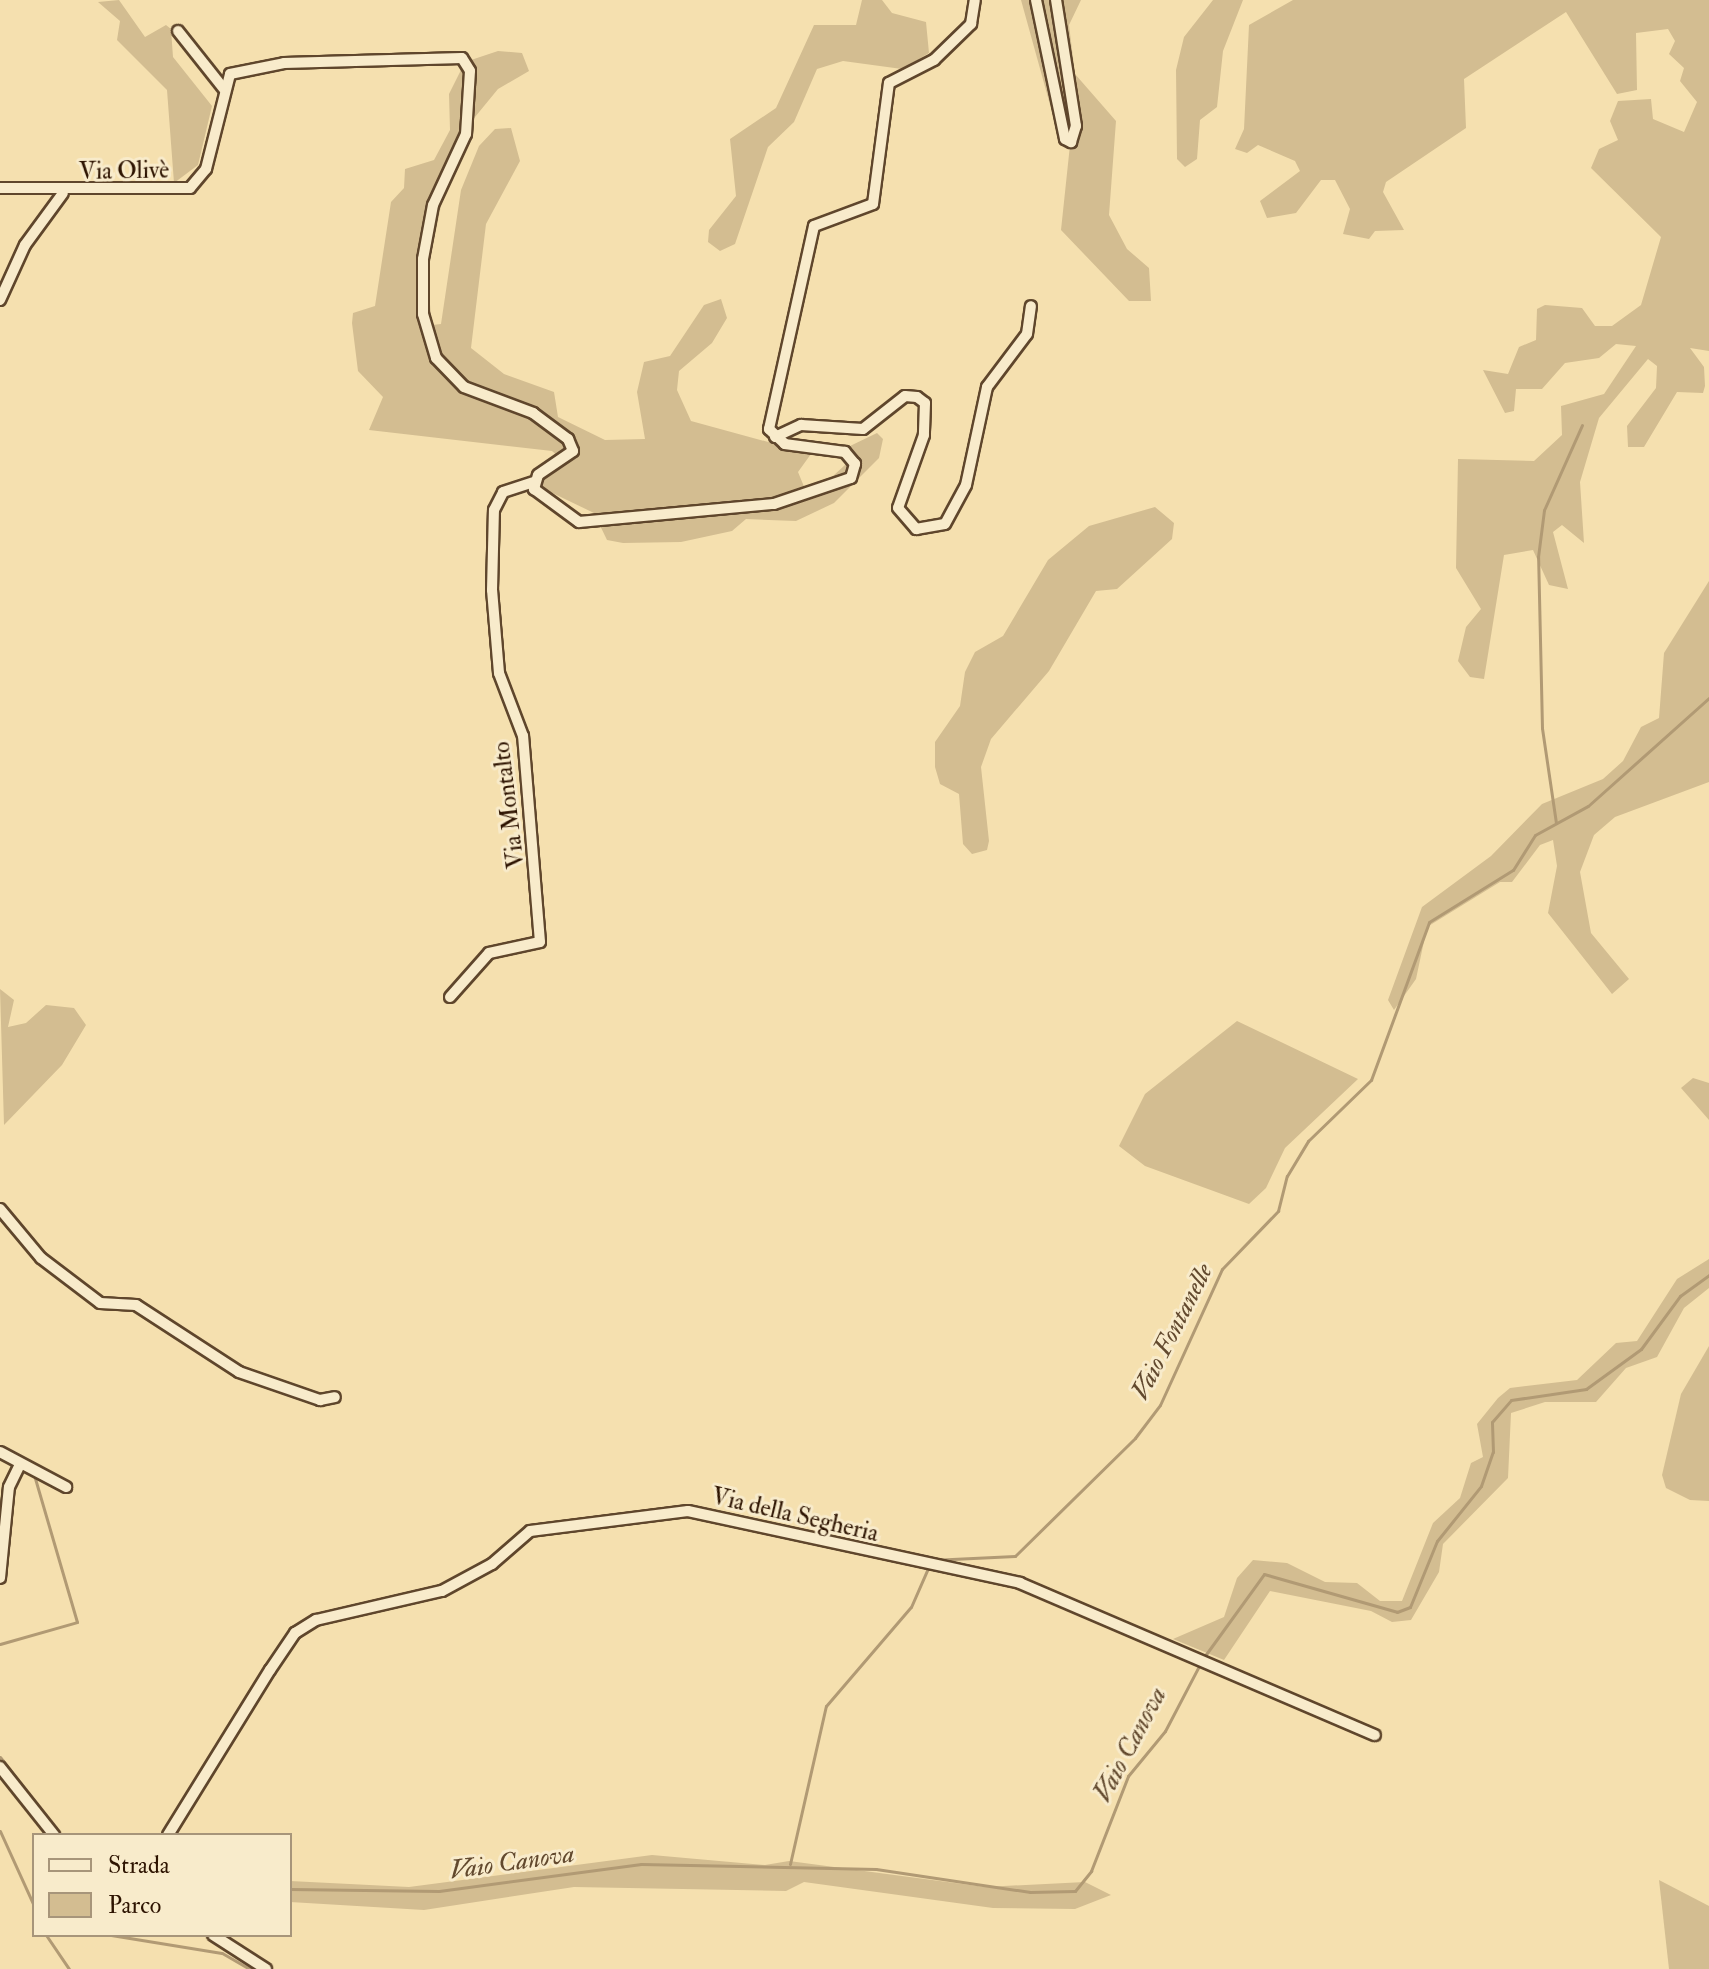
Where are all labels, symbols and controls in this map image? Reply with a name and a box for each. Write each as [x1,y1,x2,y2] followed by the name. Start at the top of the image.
[79,156,169,186] street label: Via Olivè
[487,740,531,870] street label: Via Montalto
[1125,1259,1221,1405] water label: Vaio Fontanelle
[709,1482,881,1548] street label: Via della Segheria
[1088,1682,1174,1808] water label: Vaio Canova
[32,1833,292,1937] legend
[448,1839,576,1887] water label: Vaio Canova
[108,1850,170,1881] text: Strada
[108,1890,161,1921] text: Parco

